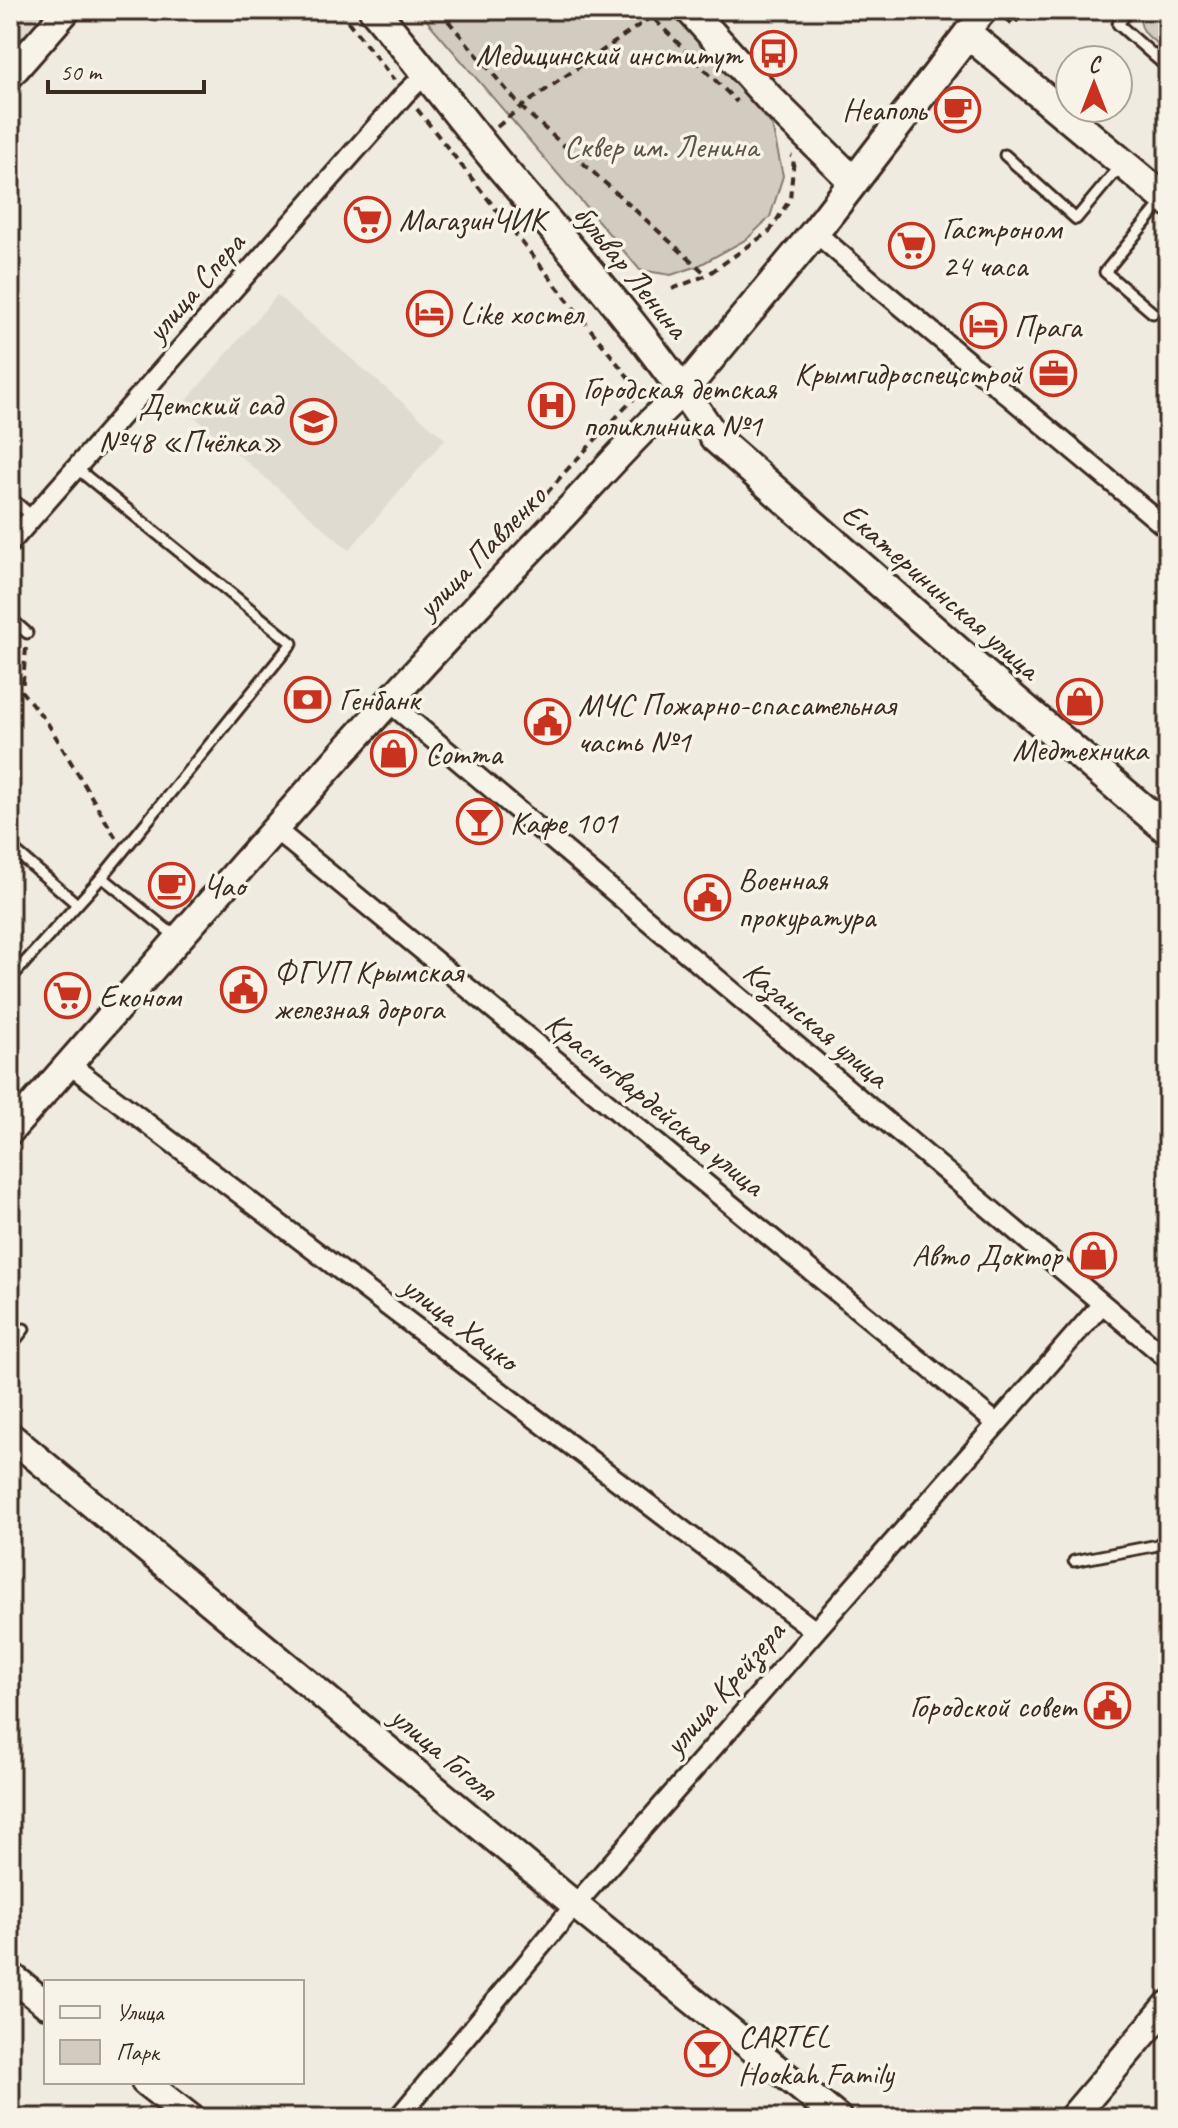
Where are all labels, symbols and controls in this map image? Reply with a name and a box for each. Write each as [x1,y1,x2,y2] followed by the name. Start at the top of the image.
[749,30,797,78] bus stop icon: Медицинский институт
[476,34,744,75] place label: Медицинский институт
[48,44,204,94] scale bar
[1054,44,1134,124] north arrow
[1089,51,1103,79] text: С
[60,57,103,87] text: 50 m
[933,85,981,133] cafe icon: Неаполь
[842,89,928,130] place label: Неаполь
[564,126,761,167] park label: Сквер им. Ленина
[344,195,392,243] supermarket icon: МагазинЧИК
[564,195,699,348] street label: бульвар Ленина
[399,199,550,240] place label: МагазинЧИК
[942,208,1063,286] place label: Гастроном 24 часа
[135,222,255,352] street label: улица Спера
[887,222,935,270] supermarket icon: Гастроном 24 часа
[405,289,453,337] hotel icon: Like хостел
[460,293,586,334] place label: Like хостел
[959,302,1007,350] hotel icon: Прага
[1014,306,1083,347] place label: Прага
[1029,349,1077,397] office icon: Крымгидроспецстрой
[794,353,1024,394] place label: Крымгидроспецстрой
[583,368,778,446] place label: Городская детская поликлиника №1
[528,382,576,430] hospital icon: Городская детская поликлиника №1
[98,384,285,462] place label: Детский сад №48 «Пчёлка»
[289,398,337,446] school or university icon: Детский сад №48 «Пчёлка»
[406,475,556,629] street label: улица Павленко
[833,493,1051,690] street label: Екатерининская улица
[284,675,332,723] bank icon: Генбанк
[1056,678,1104,726] shop icon: Медтехника
[339,679,423,720] place label: Генбанк
[578,684,898,762] place label: МЧС Пожарно-спасательная часть №1
[523,698,571,746] public building icon: МЧС Пожарно-спасательная часть №1
[370,729,418,777] shop icon: Comma
[1012,729,1150,770] place label: Медтехника
[425,733,504,774] place label: Comma
[455,798,503,846] bar icon: Кафе 101
[510,802,619,843] place label: Кафе 101
[738,859,877,937] place label: Военная прокуратура
[148,861,196,909] cafe icon: Чао
[203,865,249,906] place label: Чао
[683,873,731,921] public building icon: Военная прокуратура
[274,951,465,1029] place label: ФГУП Крымская железная дорога
[735,951,899,1098] street label: Казанская улица
[219,965,267,1013] public building icon: ФГУП Крымская железная дорога
[44,972,92,1020] supermarket icon: Економ
[99,976,183,1017] place label: Економ
[537,1003,775,1206] street label: Красногвардейская улица
[1069,1231,1117,1279] shop icon: Авто Доктор
[912,1235,1064,1276] place label: Авто Доктор
[392,1265,530,1382] street label: улица Хацко
[653,1611,795,1765] street label: улица Крейзера
[1084,1682,1132,1730] public building icon: Городской совет
[910,1686,1078,1727] place label: Городской совет
[380,1695,508,1811] street label: улица Гоголя
[44,1980,304,2084] legend
[116,1997,165,2027] text: Улица
[738,2016,896,2094] place label: CARTEL Hookah Family
[683,2030,731,2078] bar icon: CARTEL Hookah Family
[116,2037,161,2067] text: Парк

